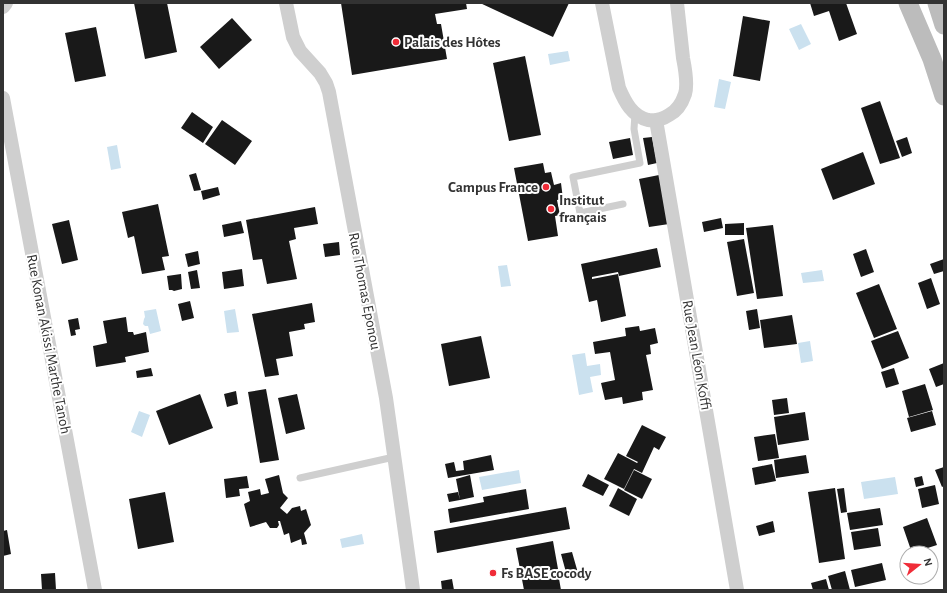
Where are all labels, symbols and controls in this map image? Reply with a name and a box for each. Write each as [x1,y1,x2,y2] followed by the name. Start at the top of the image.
[404,35,501,50] place label: Palais des Hôtes
[391,37,401,47] marker: Palais des Hôtes
[448,180,538,195] place label: Campus France
[541,182,551,192] marker: Campus France
[559,193,607,225] place label: Institut français
[546,204,556,214] marker: Institut français
[346,231,383,351] street label: Rue Thomas Eponou
[24,253,73,435] street label: Rue Konan Akissi Marthe Tanoh
[679,299,714,411] street label: Rue Jean Léon Koffi
[899,545,939,585] north arrow
[922,557,934,567] text: N
[501,566,592,581] place label: Fs BASE cocody
[488,568,498,578] marker: Fs BASE cocody

